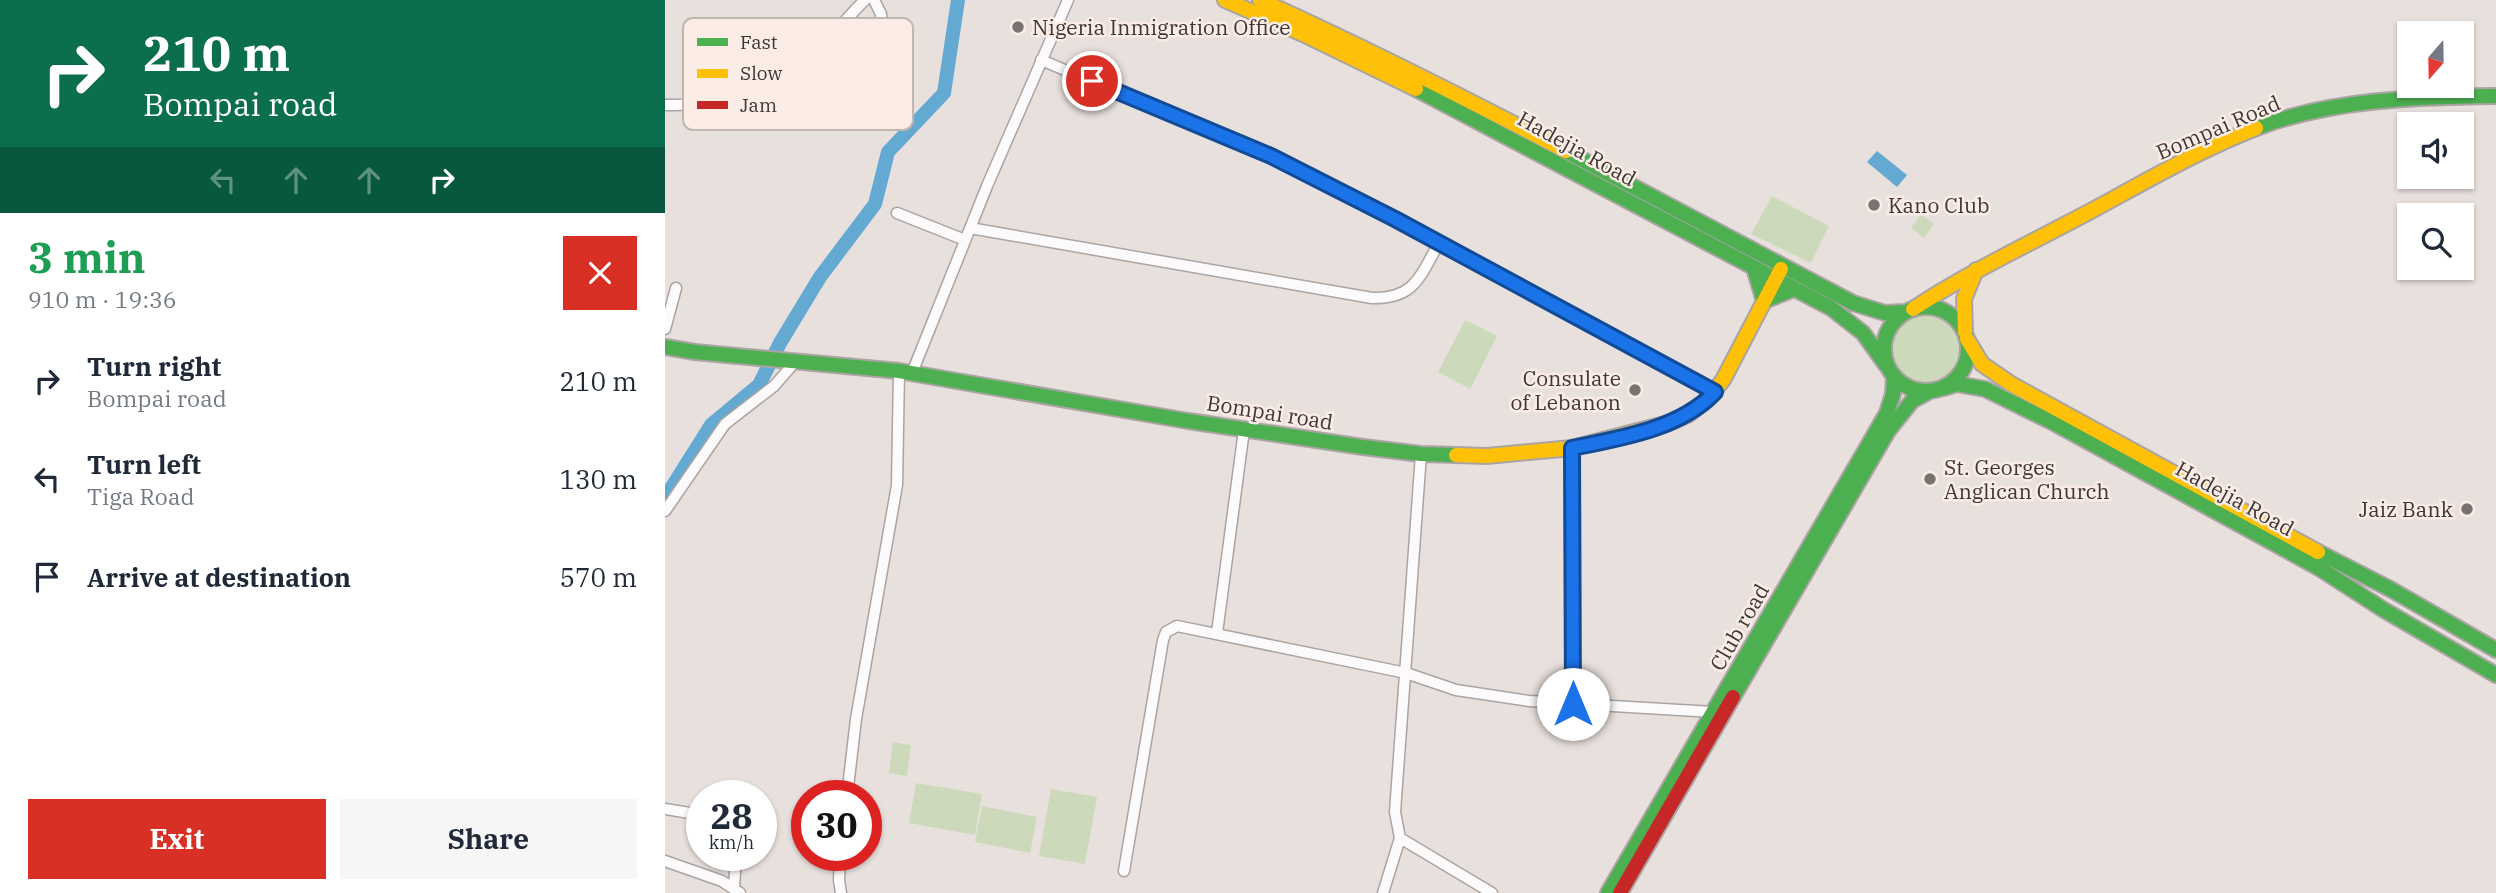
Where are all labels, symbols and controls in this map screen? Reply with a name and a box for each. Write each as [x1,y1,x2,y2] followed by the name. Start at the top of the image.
[1032,13,1291,41] place label: Nigeria Inmigration Office
[683,18,913,130] legend
[1010,19,1026,35] marker: Nigeria Inmigration Office
[143,21,290,84] text: 210 m
[2397,21,2475,98] north arrow
[2397,21,2474,280] map controls
[28,28,119,119] icon: right
[740,30,778,54] text: Fast
[1062,51,1122,111] pin
[740,61,782,85] text: Slow
[1073,62,1111,100] icon: arrive
[143,83,337,125] text: Bompai road
[2152,88,2284,166] street label: Bompai Road
[740,93,777,117] text: Jam
[1513,104,1641,192] street label: Hadejia Road
[2397,112,2474,189] button: sound
[204,161,242,199] icon: left
[277,161,315,199] icon: ahead
[350,161,388,199] icon: ahead
[423,161,461,199] icon: right
[1888,191,1990,219] place label: Kano Club
[1866,197,1882,213] marker: Kano Club
[2397,203,2474,280] button: search
[28,230,146,285] text: 3 min
[563,236,637,310] button: close
[28,284,177,314] text: 910 m · 19:36
[87,349,221,383] text: Turn right
[28,362,66,400] icon: right
[559,364,637,398] text: 210 m
[1511,364,1621,416] place label: Consulate of Lebanon
[1627,382,1643,398] marker: Consulate of Lebanon
[87,383,227,413] text: Bompai road
[1205,388,1335,436] street label: Bompai road
[87,447,201,481] text: Turn left
[1944,453,2110,505] place label: St. Georges Anglican Church
[2171,454,2299,542] street label: Hadejia Road
[28,460,66,498] icon: left
[559,462,637,496] text: 130 m
[1922,471,1938,487] marker: St. Georges Anglican Church
[87,481,194,511] text: Tiga Road
[2359,495,2454,523] place label: Jaiz Bank
[2459,501,2475,517] marker: Jaiz Bank
[28,558,66,596] icon: arrive
[87,560,351,594] text: Arrive at destination
[559,560,637,594] text: 570 m
[1703,578,1775,676] street label: Club road
[1536,667,1610,741] position arrow
[791,780,882,871] speed limit sign: 30
[710,793,753,839] text: 28
[28,799,326,879] button: Exit
[340,799,637,879] button: Share
[709,831,754,854] text: km/h

